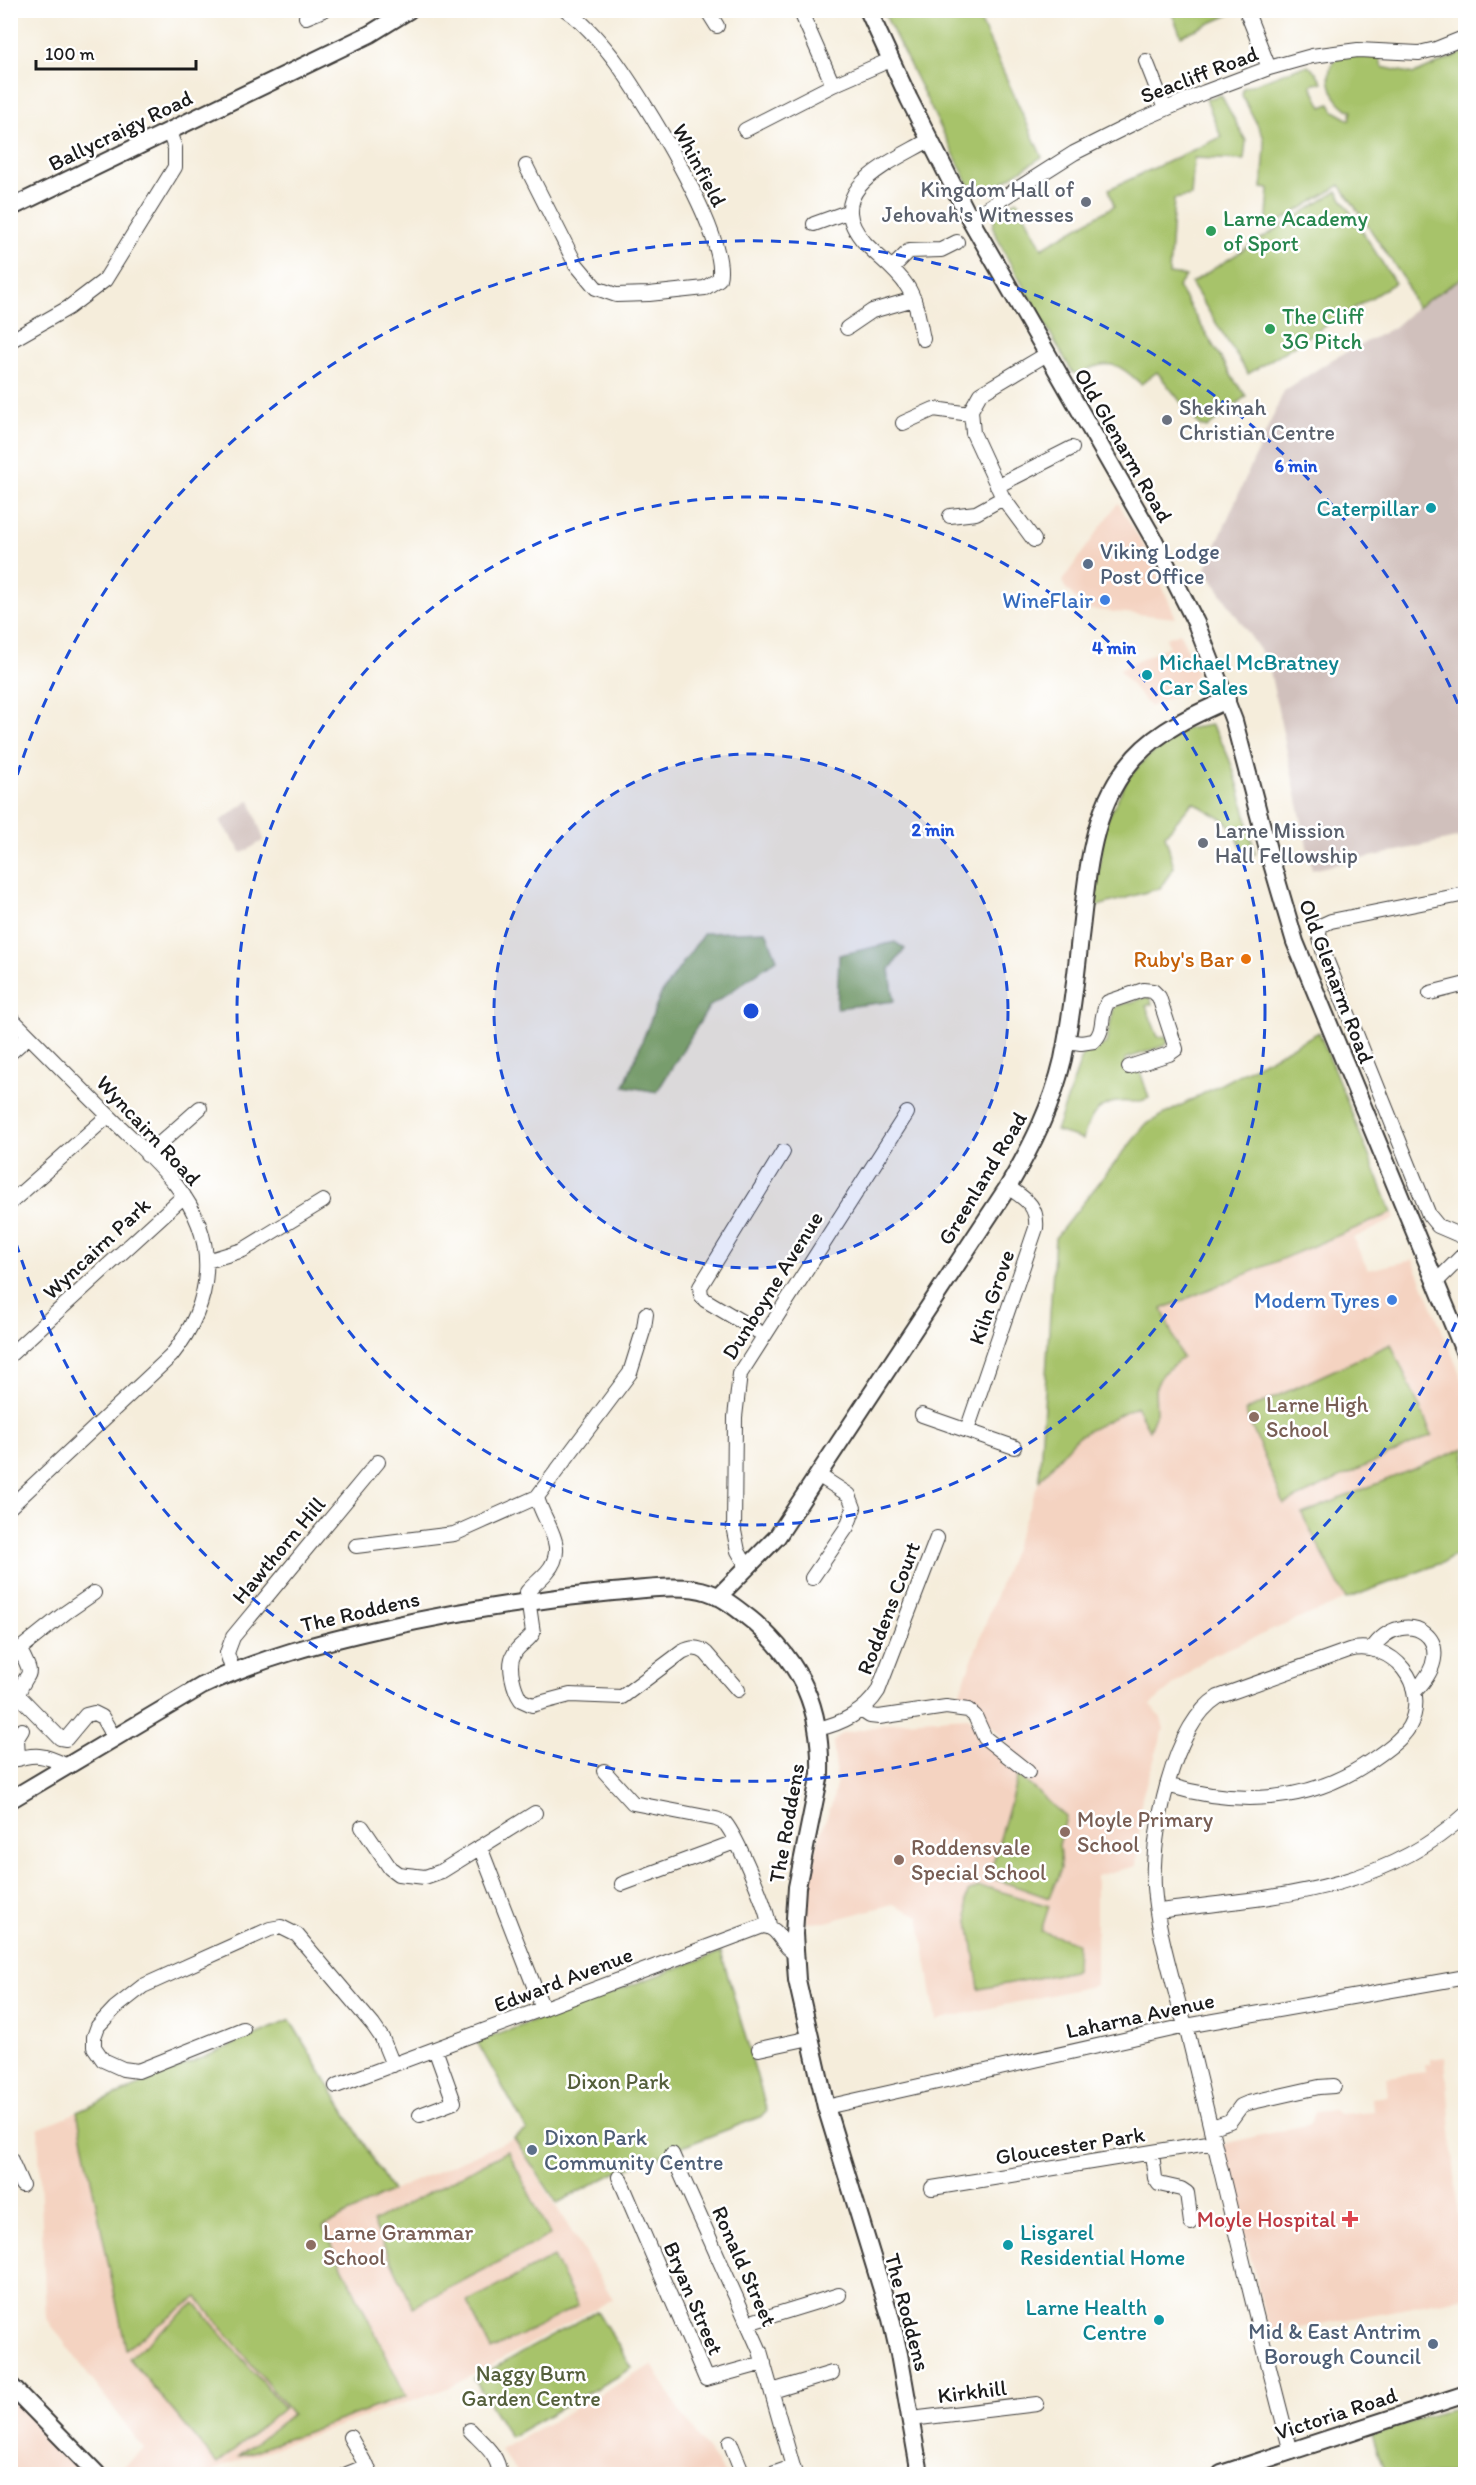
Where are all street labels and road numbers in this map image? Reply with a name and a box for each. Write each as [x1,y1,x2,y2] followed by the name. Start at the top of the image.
[1136,40,1262,109] street label: Seacliff Road
[44,84,197,177] street label: Ballycraigy Road
[666,119,733,212] street label: Whinfield
[1068,363,1179,527] street label: Old Glenarm Road
[1293,895,1380,1067] street label: Old Glenarm Road
[91,1069,207,1191] street label: Wyncairn Road
[932,1107,1033,1250] street label: Greenland Road
[37,1191,156,1305] street label: Wyncairn Park
[716,1206,829,1365] street label: Dunboyne Avenue
[963,1246,1020,1348] street label: Kiln Grove
[226,1491,331,1609] street label: Hawthorn Hill
[851,1538,926,1678] street label: Roddens Court
[298,1585,422,1638] street label: The Roddens
[763,1761,810,1885] street label: The Roddens
[490,1941,636,2018] street label: Edward Avenue
[1063,1987,1217,2044] street label: Laharna Avenue
[994,2120,1147,2171] street label: Gloucester Park
[706,2202,783,2331] street label: Ronald Street
[658,2237,729,2359] street label: Bryan Street
[879,2250,936,2374] street label: The Roddens
[936,2374,1008,2409] street label: Kirkhill
[1272,2381,1401,2446] street label: Victoria Road

